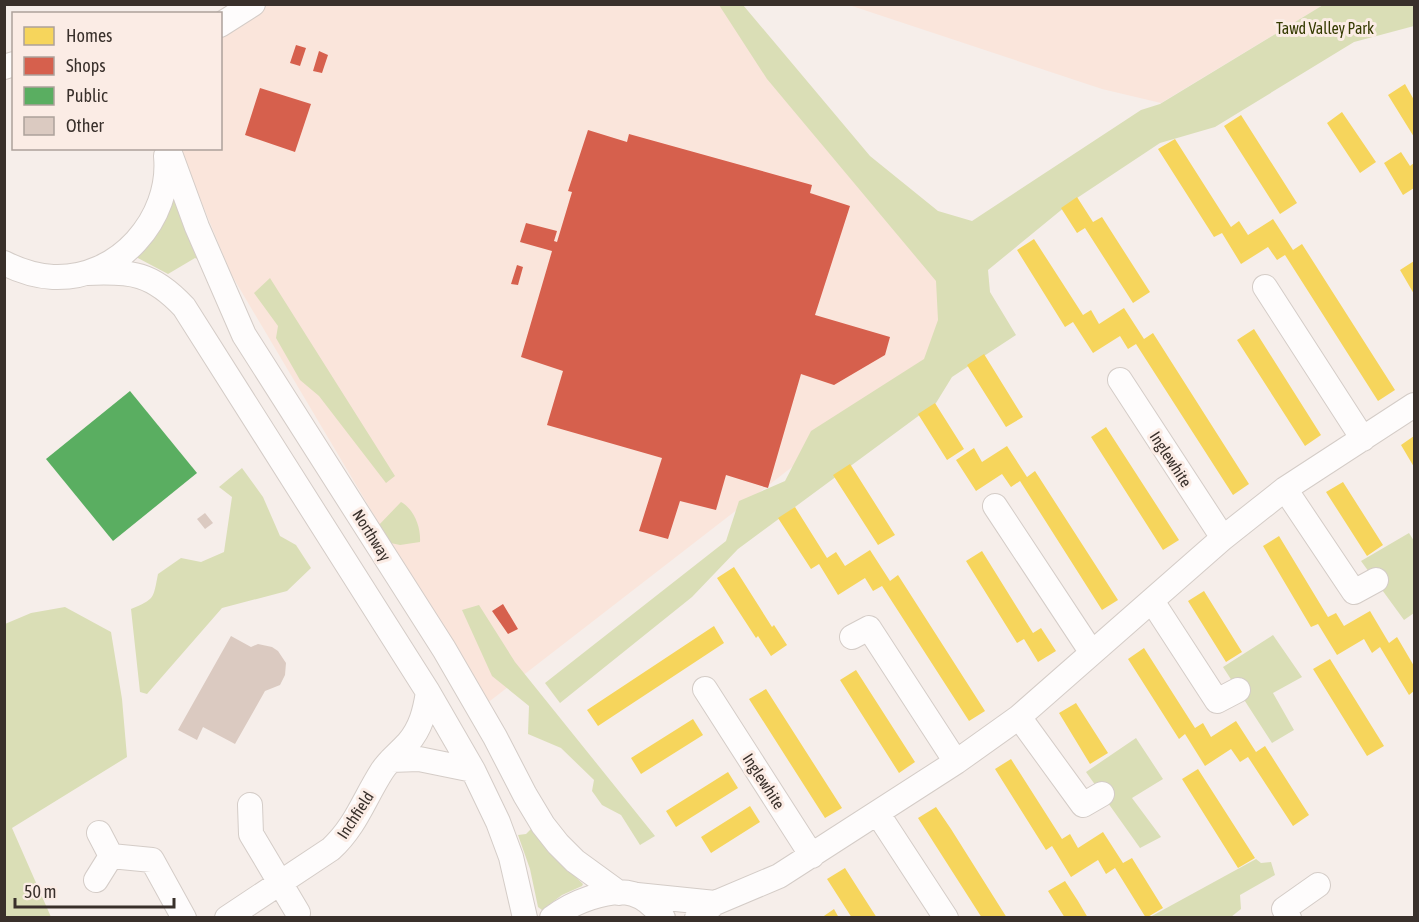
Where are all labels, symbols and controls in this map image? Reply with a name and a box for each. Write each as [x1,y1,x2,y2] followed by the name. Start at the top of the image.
[12,12,222,150] legend
[1276,19,1374,38] park label: Tawd Valley Park
[66,25,112,46] text: Homes
[66,55,106,76] text: Shops
[66,85,108,106] text: Public
[66,115,105,136] text: Other
[1146,428,1196,491] street label: Inglewhite
[348,506,395,565] street label: Northway
[739,750,789,813] street label: Inglewhite
[333,788,377,842] street label: Inchfield
[15,871,174,909] scale bar
[24,881,56,902] text: 50 m

